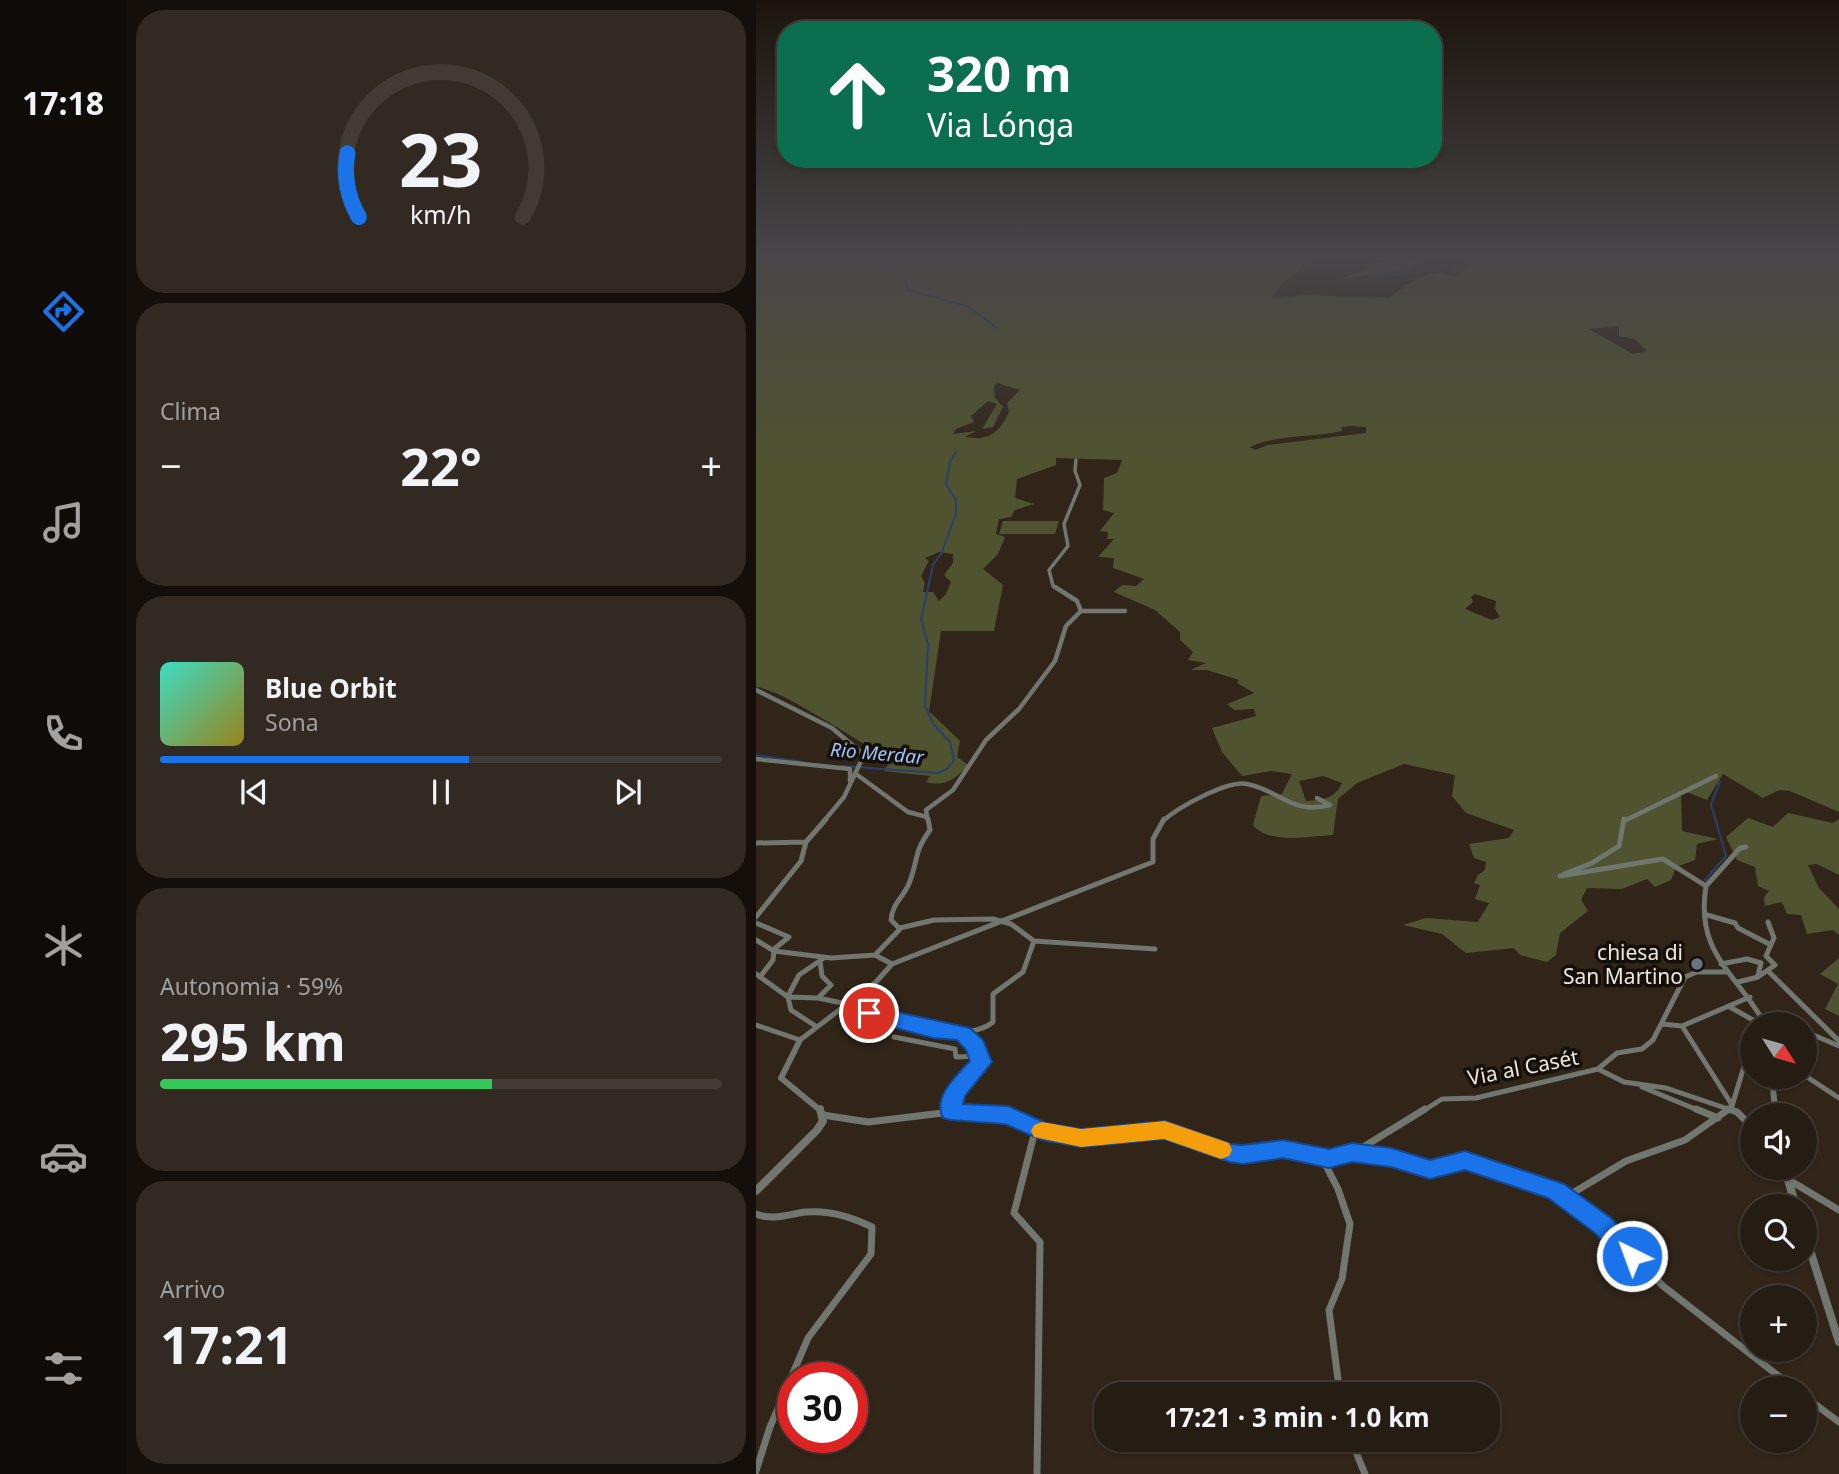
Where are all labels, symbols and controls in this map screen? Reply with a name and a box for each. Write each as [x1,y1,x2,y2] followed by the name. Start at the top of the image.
[927,40,1072,106] text: 320 m
[812,49,903,140] icon: ahead
[22,81,104,124] text: 17:18
[927,103,1074,146] text: Via Lónga
[399,110,483,209] text: 23
[410,197,472,231] text: km/h
[39,287,88,336] icon: directions
[160,395,221,427] text: Clima
[400,430,482,501] text: 22°
[160,439,182,491] text: −
[700,439,722,491] text: +
[39,498,88,547] icon: music
[265,670,397,706] text: Blue Orbit
[265,706,319,738] text: Sona
[39,709,88,758] icon: phone
[829,736,926,770] water label: Rio Merdar
[235,773,273,811] icon: previous
[422,773,460,811] icon: pause
[609,773,647,811] icon: next
[39,921,88,970] icon: climate
[1563,938,1683,990] place label: chiesa di San Martino
[1689,956,1705,972] marker: chiesa di San Martino
[160,970,343,1002] text: Autonomia · 59%
[839,983,899,1043] pin
[850,994,888,1032] icon: arrive
[160,1005,346,1076] text: 295 km
[1740,1012,1816,1088] north arrow
[1740,1012,1817,1453] map controls
[1465,1042,1581,1091] street label: Via al Casét
[1740,1103,1817,1180] button: sound
[39,1132,88,1181] icon: car
[1740,1194,1817,1271] button: search
[1595,1219,1669,1293] position arrow
[160,1273,225,1305] text: Arrivo
[1740,1285,1817,1362] button: +
[160,1308,294,1379] text: 17:21
[39,1344,88,1393] icon: filters
[777,1362,868,1453] speed limit sign: 30
[1740,1376,1817,1453] button: −
[1164,1399,1430,1435] text: 17:21 · 3 min · 1.0 km

